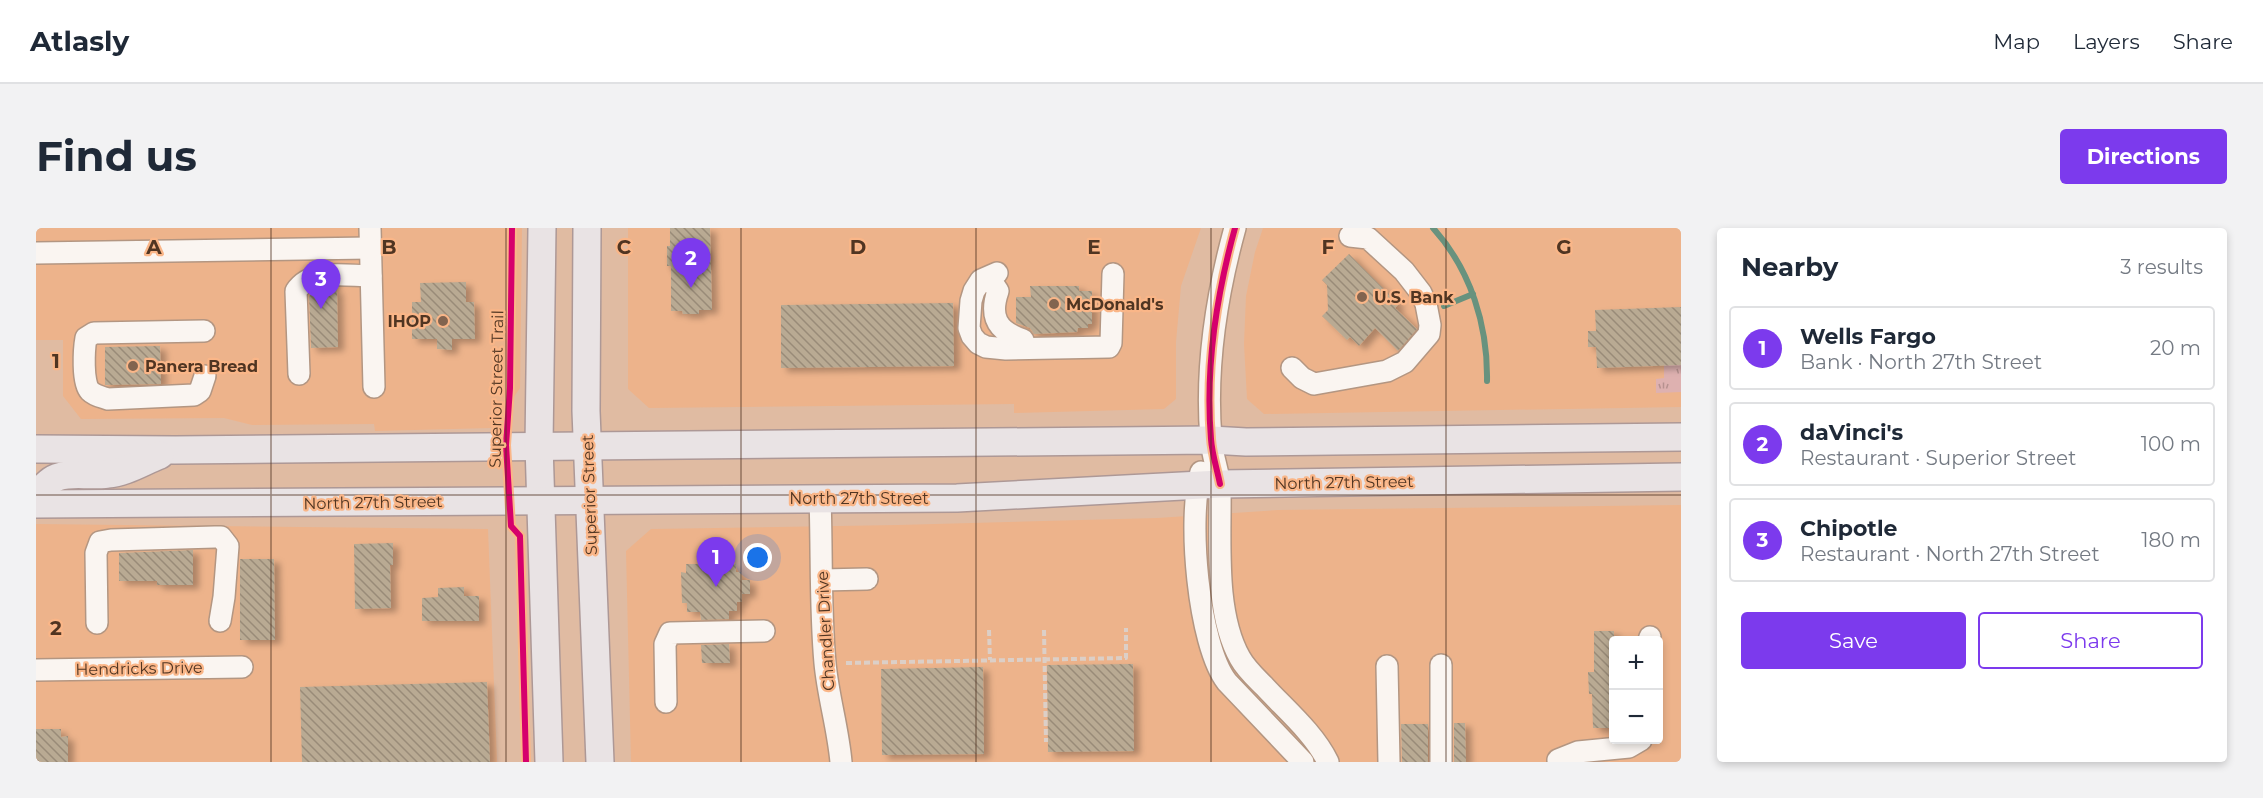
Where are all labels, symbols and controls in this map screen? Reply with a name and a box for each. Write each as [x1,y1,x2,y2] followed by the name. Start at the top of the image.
[30,24,129,58] text: Atlasly
[1993,29,2040,54] text: Map
[2073,29,2140,54] text: Layers
[2173,29,2233,54] text: Share
[2060,129,2227,184] button: Directions
[36,130,197,182] text: Find us
[145,235,162,259] text: A
[381,235,397,259] text: B
[617,235,632,259] text: C
[850,235,866,259] text: D
[1087,235,1101,259] text: E
[1322,235,1335,259] text: F
[1556,235,1572,259] text: G
[672,238,710,288] pin: 2
[1741,251,1838,283] text: Nearby
[2120,255,2203,279] text: 3 results
[302,260,340,309] pin: 3
[1374,288,1454,307] place label: U.S. Bank
[1355,290,1369,304] marker: U.S. Bank
[1066,295,1164,314] place label: McDonald's
[1047,297,1061,311] marker: McDonald's
[486,310,507,468] street label: Superior Street Trail
[388,312,431,331] place label: IHOP
[436,314,450,328] marker: IHOP
[1800,323,1936,350] text: Wells Fargo
[1759,336,1766,360] text: 1
[2150,336,2201,360] text: 20 m
[52,349,60,373] text: 1
[1800,350,2042,374] text: Bank · North 27th Street
[145,357,258,376] place label: Panera Bread
[126,359,140,373] marker: Panera Bread
[1800,419,1903,446] text: daVinci's
[1757,432,1768,456] text: 2
[2141,432,2201,456] text: 100 m
[578,434,601,556] street label: Superior Street
[1800,446,2076,470] text: Restaurant · Superior Street
[1274,472,1414,493] street label: North 27th Street
[789,489,929,508] street label: North 27th Street
[303,492,443,513] street label: North 27th Street
[1800,515,1897,542] text: Chipotle
[1757,528,1768,552] text: 3
[2141,528,2201,552] text: 180 m
[696,538,736,587] pin: 1
[1800,542,2100,566] text: Restaurant · North 27th Street
[743,543,772,572] your location
[813,571,838,691] street label: Chandler Drive
[1741,612,1966,669] button: Save
[1978,612,2203,669] button: Share
[50,616,62,640] text: 2
[1609,636,1663,744] map controls
[1609,636,1663,690] button: +
[75,658,203,679] street label: Hendricks Drive
[1609,690,1663,744] button: −

